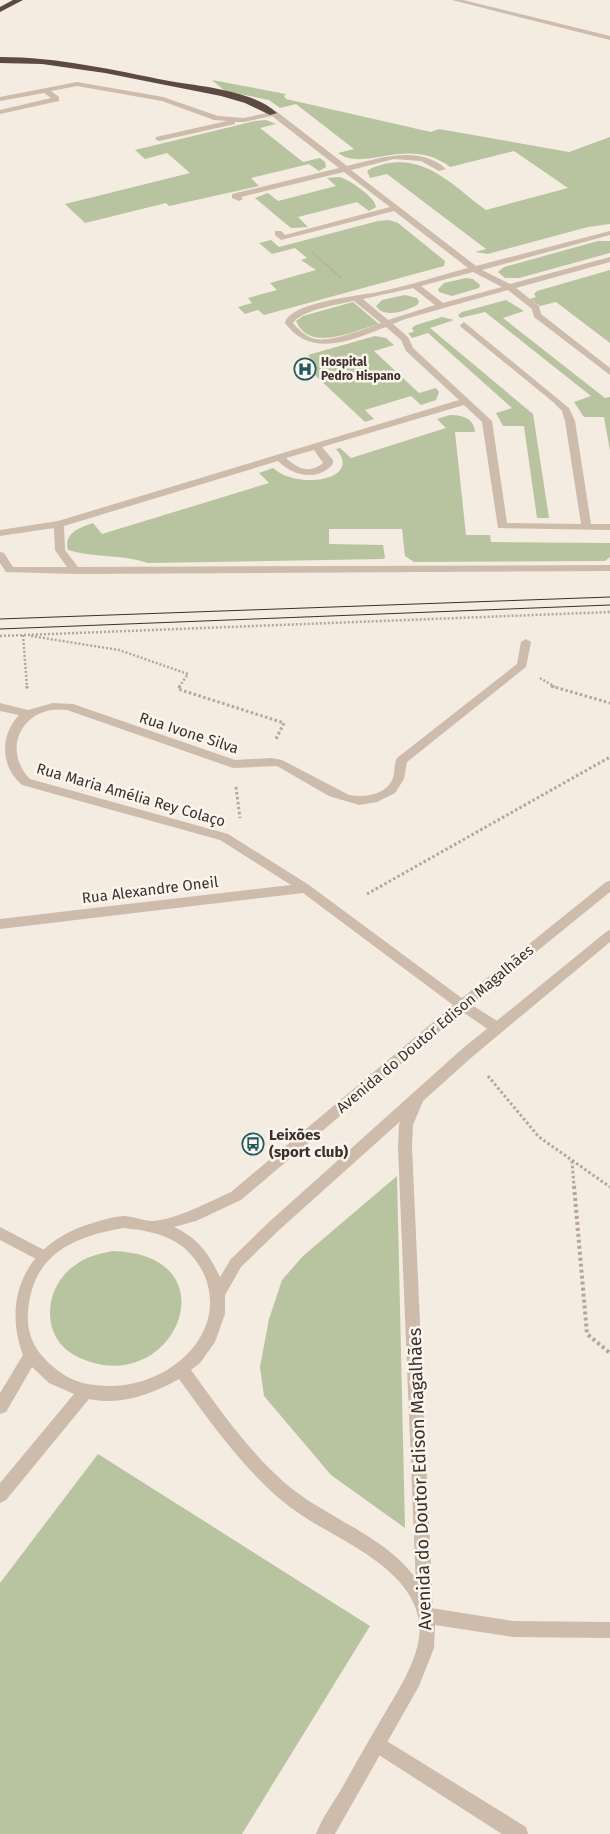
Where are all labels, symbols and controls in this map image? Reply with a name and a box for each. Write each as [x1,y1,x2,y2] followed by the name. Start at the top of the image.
[321,355,401,383] place label: Hospital Pedro Hispano
[293,357,317,381] hospital icon: Hospital Pedro Hispano
[137,708,241,758] street label: Rua Ivone Silva
[35,759,227,831] street label: Rua Maria Amélia Rey Colaço
[81,873,220,907] street label: Rua Alexandre Oneil
[333,941,537,1117] street label: Avenida do Doutor Edison Magalhães
[269,1126,348,1161] place label: Leixões (sport club)
[241,1132,265,1156] bus stop icon: Leixões (sport club)
[404,1328,436,1630] street label: Avenida do Doutor Edison Magalhães

